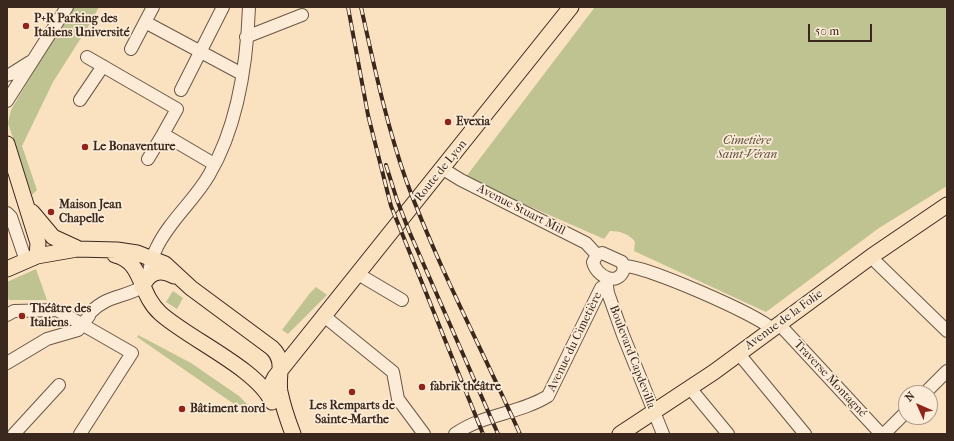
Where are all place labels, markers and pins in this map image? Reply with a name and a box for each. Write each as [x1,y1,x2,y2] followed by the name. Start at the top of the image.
[34,12,130,40] place label: P+R Parking des Italiens Université
[21,21,31,31] marker: P+R Parking des Italiens Université
[456,115,490,129] place label: Evexia
[443,117,453,127] marker: Evexia
[93,140,176,154] place label: Le Bonaventure
[80,142,90,152] marker: Le Bonaventure
[59,198,122,226] place label: Maison Jean Chapelle
[46,207,56,217] marker: Maison Jean Chapelle
[30,302,91,330] place label: Théâtre des Italiens
[17,311,27,321] marker: Théâtre des Italiens
[430,380,501,394] place label: fabrik théâtre
[417,382,427,392] marker: fabrik théâtre
[347,387,357,397] marker: Les Remparts de Sainte-Marthe
[309,399,395,427] place label: Les Remparts de Sainte-Marthe
[190,402,265,416] place label: Bâtiment nord
[177,404,187,414] marker: Bâtiment nord

